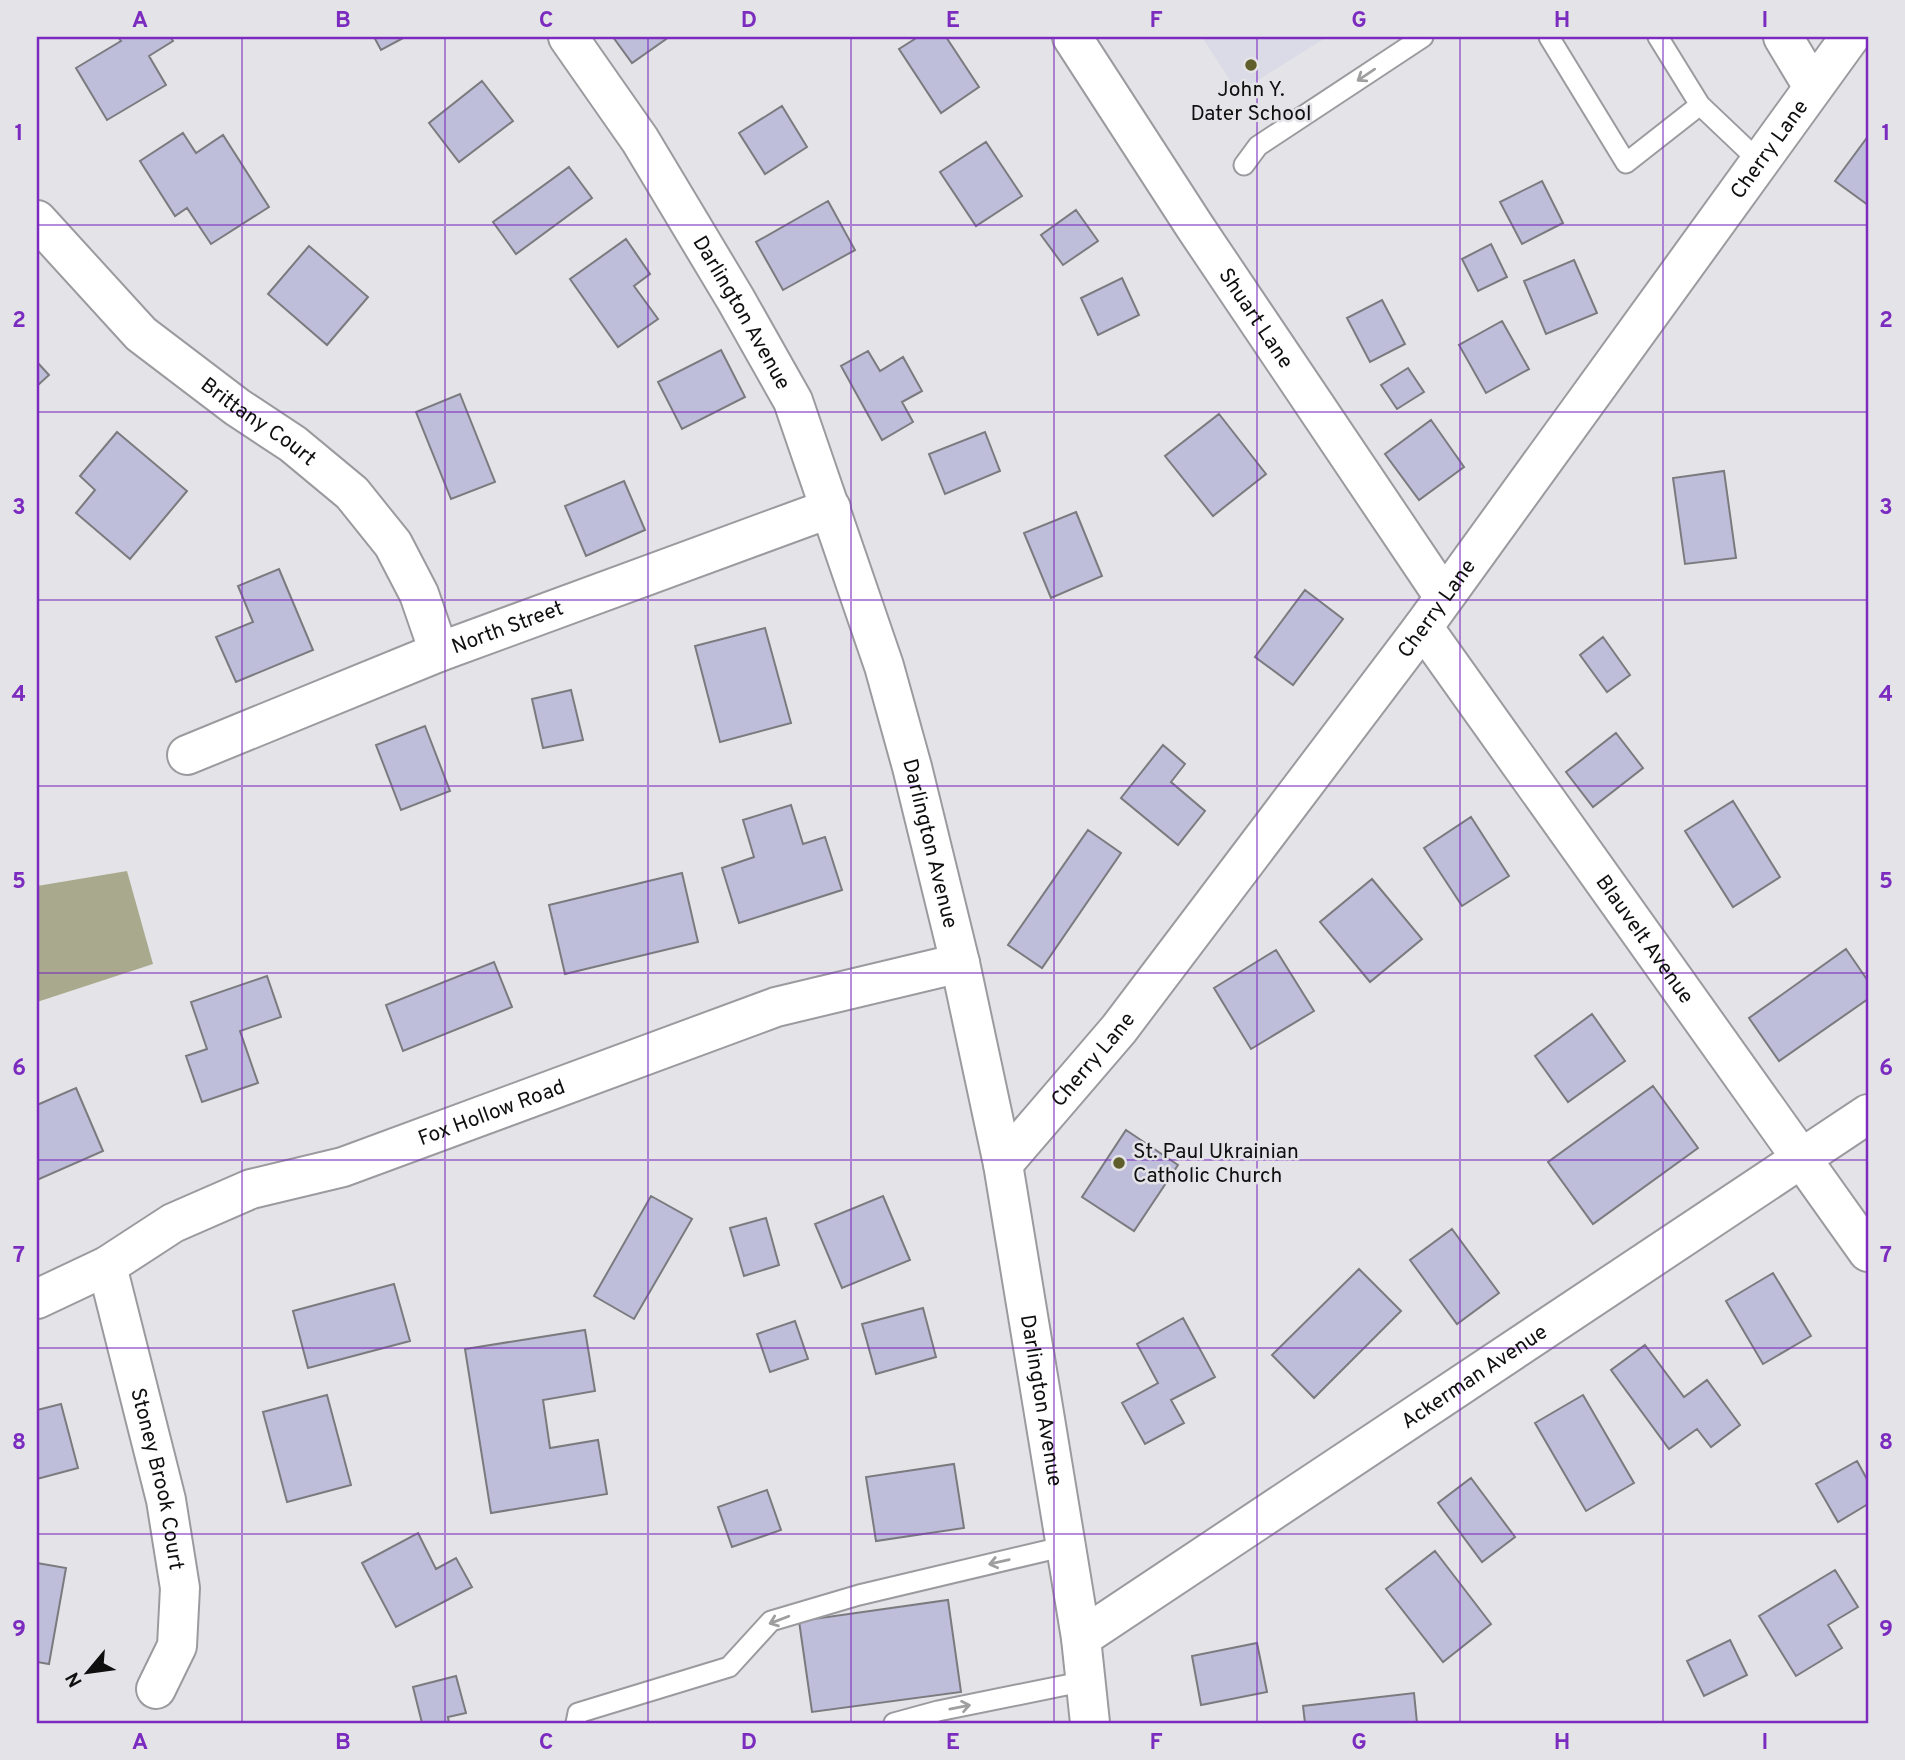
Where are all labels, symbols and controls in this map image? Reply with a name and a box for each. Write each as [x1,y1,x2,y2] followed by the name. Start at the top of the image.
[132,7,148,36] text: A
[335,7,351,36] text: B
[539,7,553,36] text: C
[741,7,757,36] text: D
[946,7,960,36] text: E
[1149,7,1163,36] text: F
[1351,7,1367,36] text: G
[1554,7,1570,36] text: H
[1762,7,1768,36] text: I
[1243,57,1259,73] marker: John Y. Dater School
[1357,67,1376,82] one-way arrow
[1190,77,1312,128] place label: John Y. Dater School
[1725,95,1815,205] street label: Cherry Lane
[14,120,24,149] text: 1
[1881,120,1891,149] text: 1
[686,231,796,395] street label: Darlington Avenue
[1211,263,1298,374] street label: Shuart Lane
[12,307,26,336] text: 2
[1879,307,1893,336] text: 2
[195,372,321,473] street label: Brittany Court
[12,494,26,523] text: 3
[1879,494,1893,523] text: 3
[1392,554,1483,664] street label: Cherry Lane
[448,595,567,661] street label: North Street
[12,681,26,710] text: 4
[1879,681,1893,710] text: 4
[895,756,963,931] street label: Darlington Avenue
[12,868,26,897] text: 5
[1879,868,1893,897] text: 5
[1589,870,1699,1010] street label: Blauvelt Avenue
[1046,1007,1142,1113] street label: Cherry Lane
[12,1055,26,1084] text: 6
[1879,1055,1893,1084] text: 6
[415,1074,569,1153] street label: Fox Hollow Road
[1133,1139,1299,1190] place label: St. Paul Ukrainian Catholic Church
[1111,1155,1127,1171] marker: St. Paul Ukrainian Catholic Church
[13,1242,25,1271] text: 7
[1880,1242,1892,1271] text: 7
[1013,1313,1068,1488] street label: Darlington Avenue
[1396,1319,1553,1436] street label: Ackerman Avenue
[123,1385,189,1572] street label: Stoney Brook Court
[12,1429,26,1458] text: 8
[1879,1429,1893,1458] text: 8
[988,1556,1011,1569] one-way arrow
[769,1614,791,1627] one-way arrow
[12,1616,26,1645] text: 9
[1879,1616,1893,1645] text: 9
[52,1638,122,1708] north arrow
[61,1667,89,1691] text: N
[948,1699,971,1713] one-way arrow
[132,1729,148,1758] text: A
[335,1729,351,1758] text: B
[539,1729,553,1758] text: C
[741,1729,757,1758] text: D
[946,1729,960,1758] text: E
[1149,1729,1163,1758] text: F
[1351,1729,1367,1758] text: G
[1554,1729,1570,1758] text: H
[1762,1729,1768,1758] text: I

